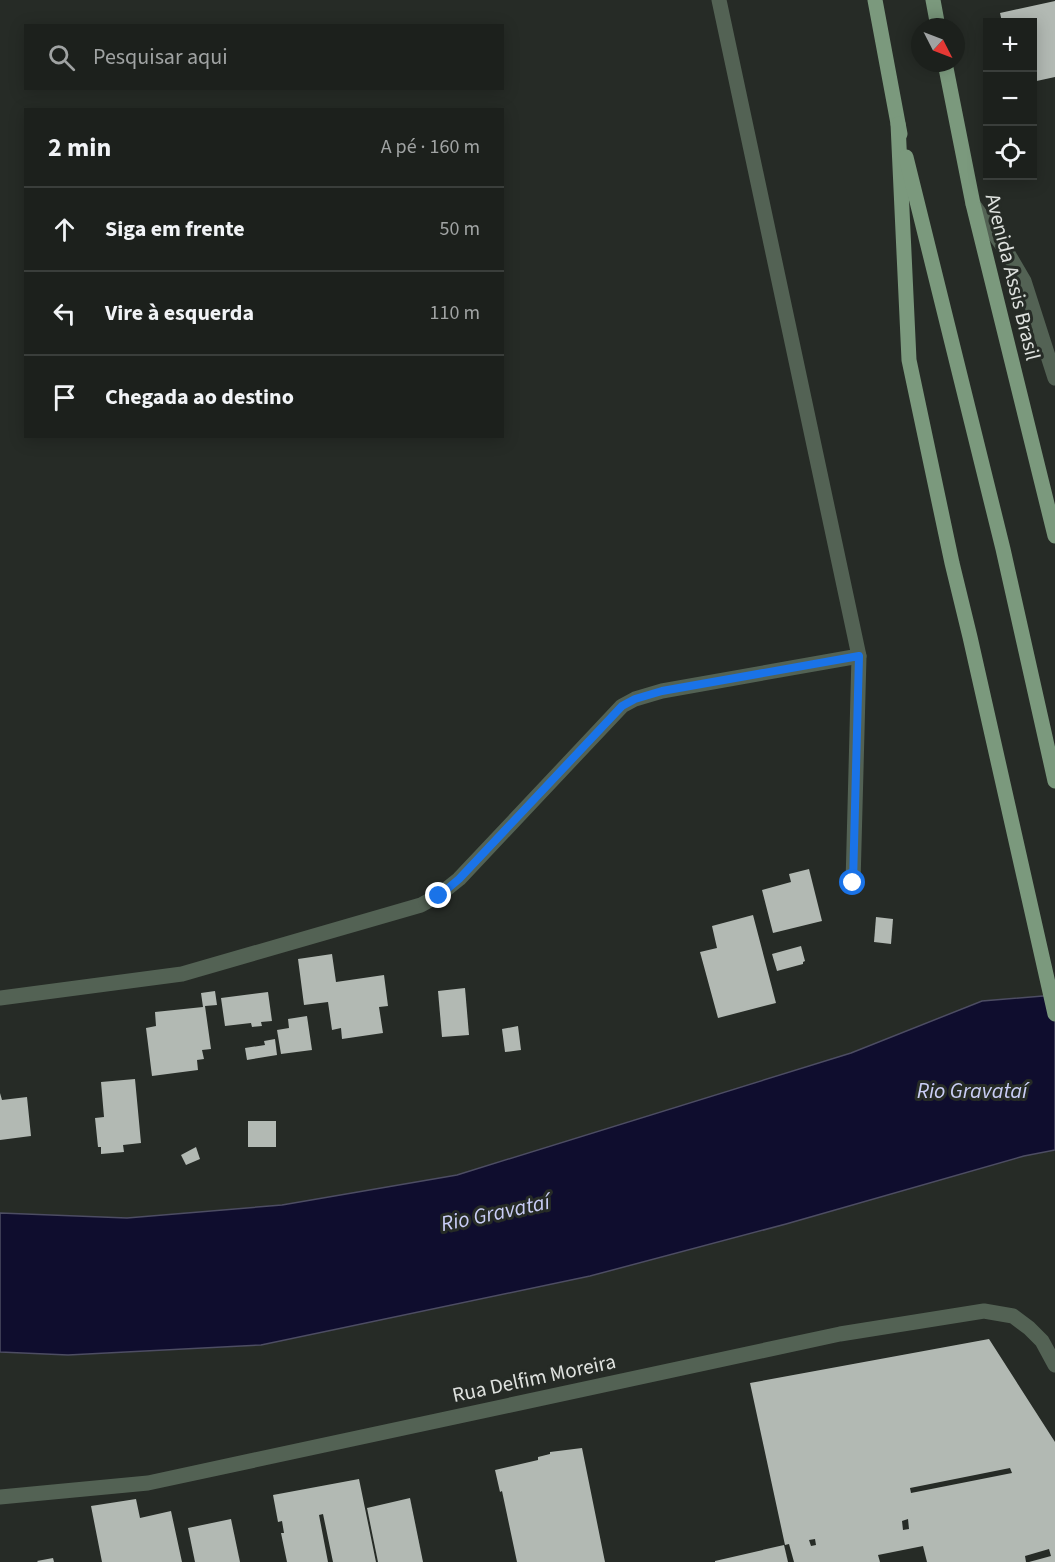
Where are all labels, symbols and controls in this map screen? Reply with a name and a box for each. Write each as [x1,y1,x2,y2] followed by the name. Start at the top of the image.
[911,18,965,72] north arrow
[983,18,1037,180] map controls
[983,18,1037,72] button: +
[24,24,504,90] search box
[45,41,78,74] icon: search
[93,41,228,73] text: Pesquisar aqui
[983,72,1037,126] button: −
[983,126,1037,180] button: locate
[48,129,111,166] text: 2 min
[381,133,480,161] text: A pé · 160 m
[978,190,1048,364] street label: Avenida Assis Brasil
[48,213,81,246] icon: ahead
[105,213,245,245] text: Siga em frente
[440,215,480,243] text: 50 m
[48,297,81,330] icon: left
[105,297,254,329] text: Vire à esquerda
[430,299,480,327] text: 110 m
[48,381,81,414] icon: arrive
[105,381,294,413] text: Chegada ao destino
[839,869,865,895] route start
[425,882,451,908] route end
[917,1075,1030,1107] water label: Rio Gravataí
[438,1185,555,1240] water label: Rio Gravataí
[449,1346,619,1410] street label: Rua Delfim Moreira

